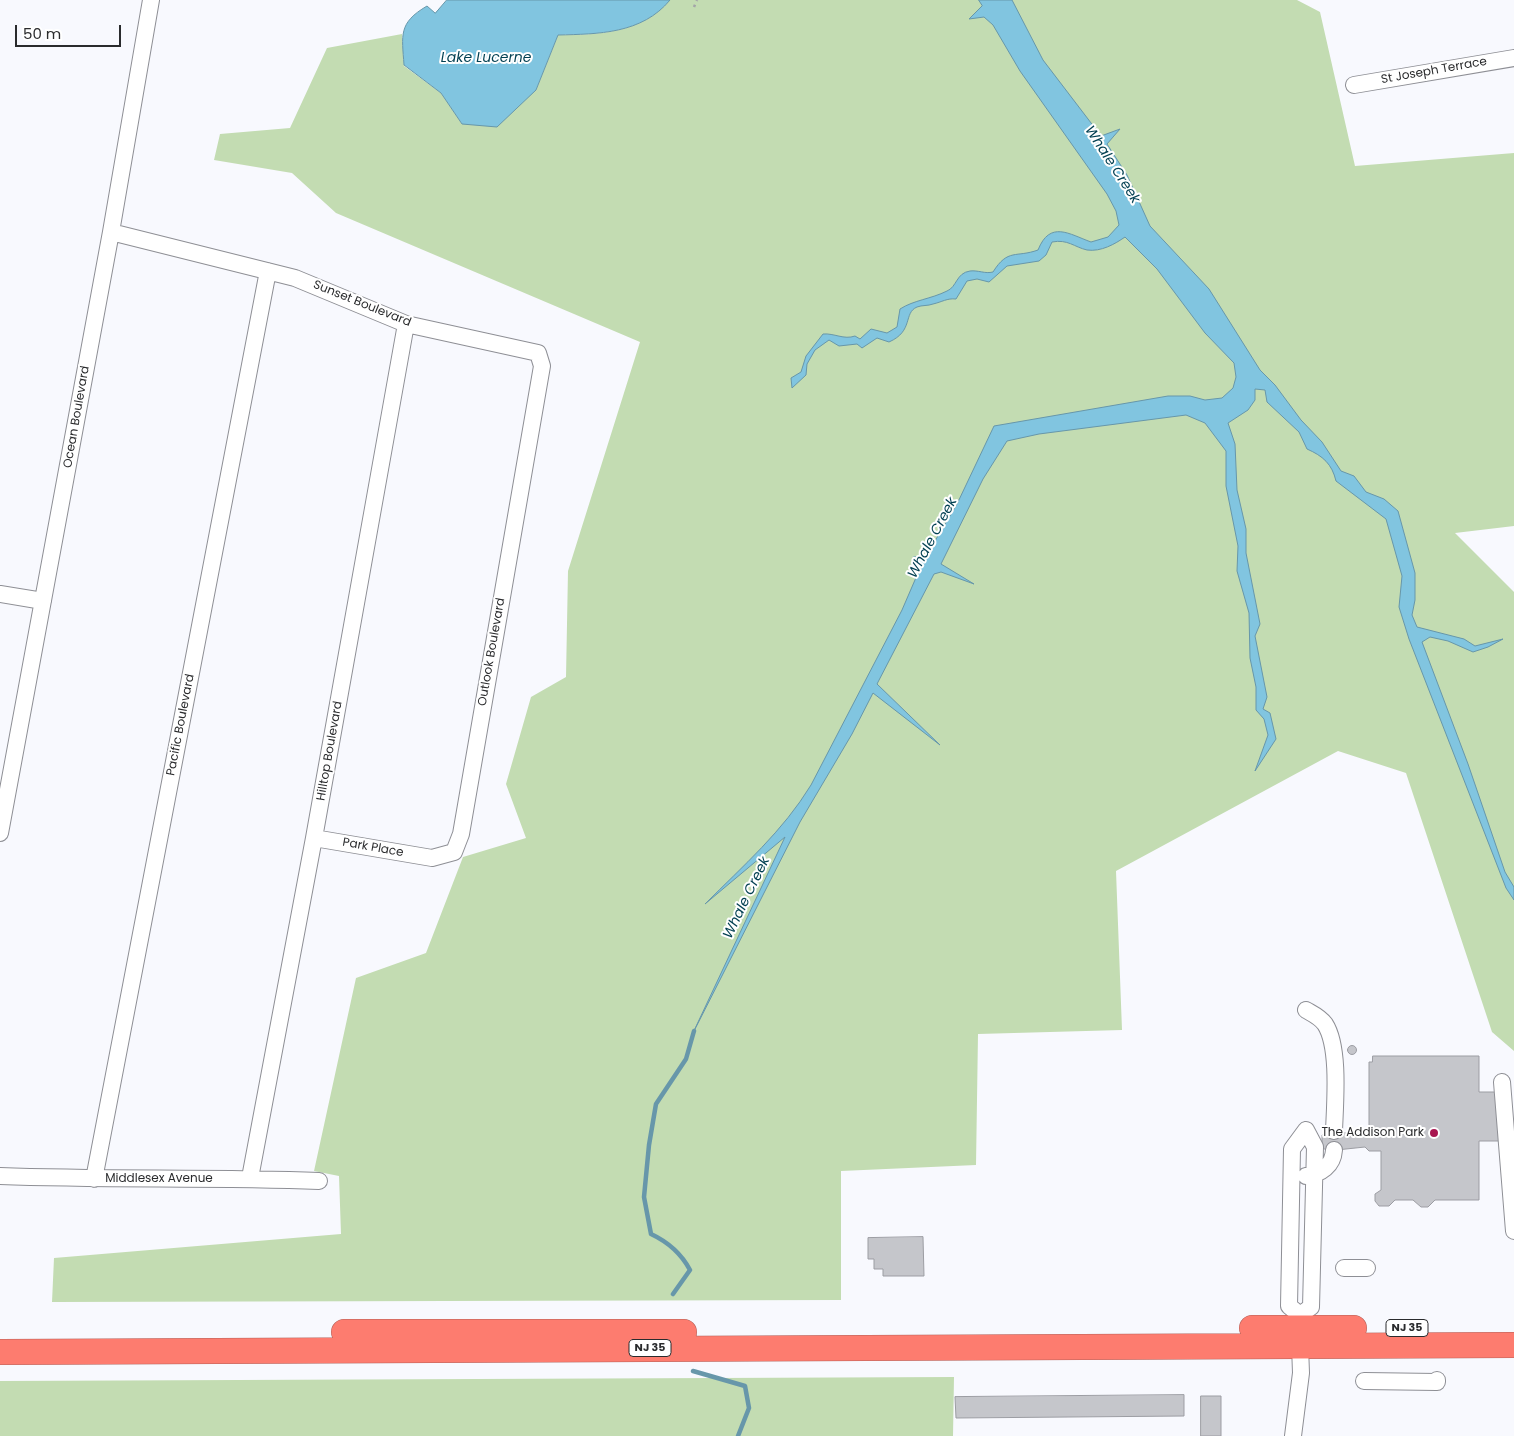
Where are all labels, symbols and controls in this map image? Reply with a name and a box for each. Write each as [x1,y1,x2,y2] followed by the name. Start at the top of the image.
[18,15,124,47] scale bar
[23,23,61,44] text: 50 m
[441,50,531,66] water label: Lake Lucerne
[1380,55,1488,87] street label: St Joseph Terrace
[1081,123,1143,207] water label: Whale Creek
[311,278,413,330] street label: Sunset Boulevard
[61,365,93,469] street label: Ocean Boulevard
[905,495,961,581] water label: Whale Creek
[475,597,509,707] street label: Outlook Boulevard
[164,673,198,777] street label: Pacific Boulevard
[314,700,346,802] street label: Hilltop Boulevard
[341,836,405,860] street label: Park Place
[720,854,774,942] water label: Whale Creek
[1321,1126,1424,1140] place label: The Addison Park
[1428,1127,1440,1139] marker: The Addison Park
[105,1172,213,1186] street label: Middlesex Avenue
[1386,1320,1428,1336] road number: NJ 35
[629,1340,671,1356] road number: NJ 35

